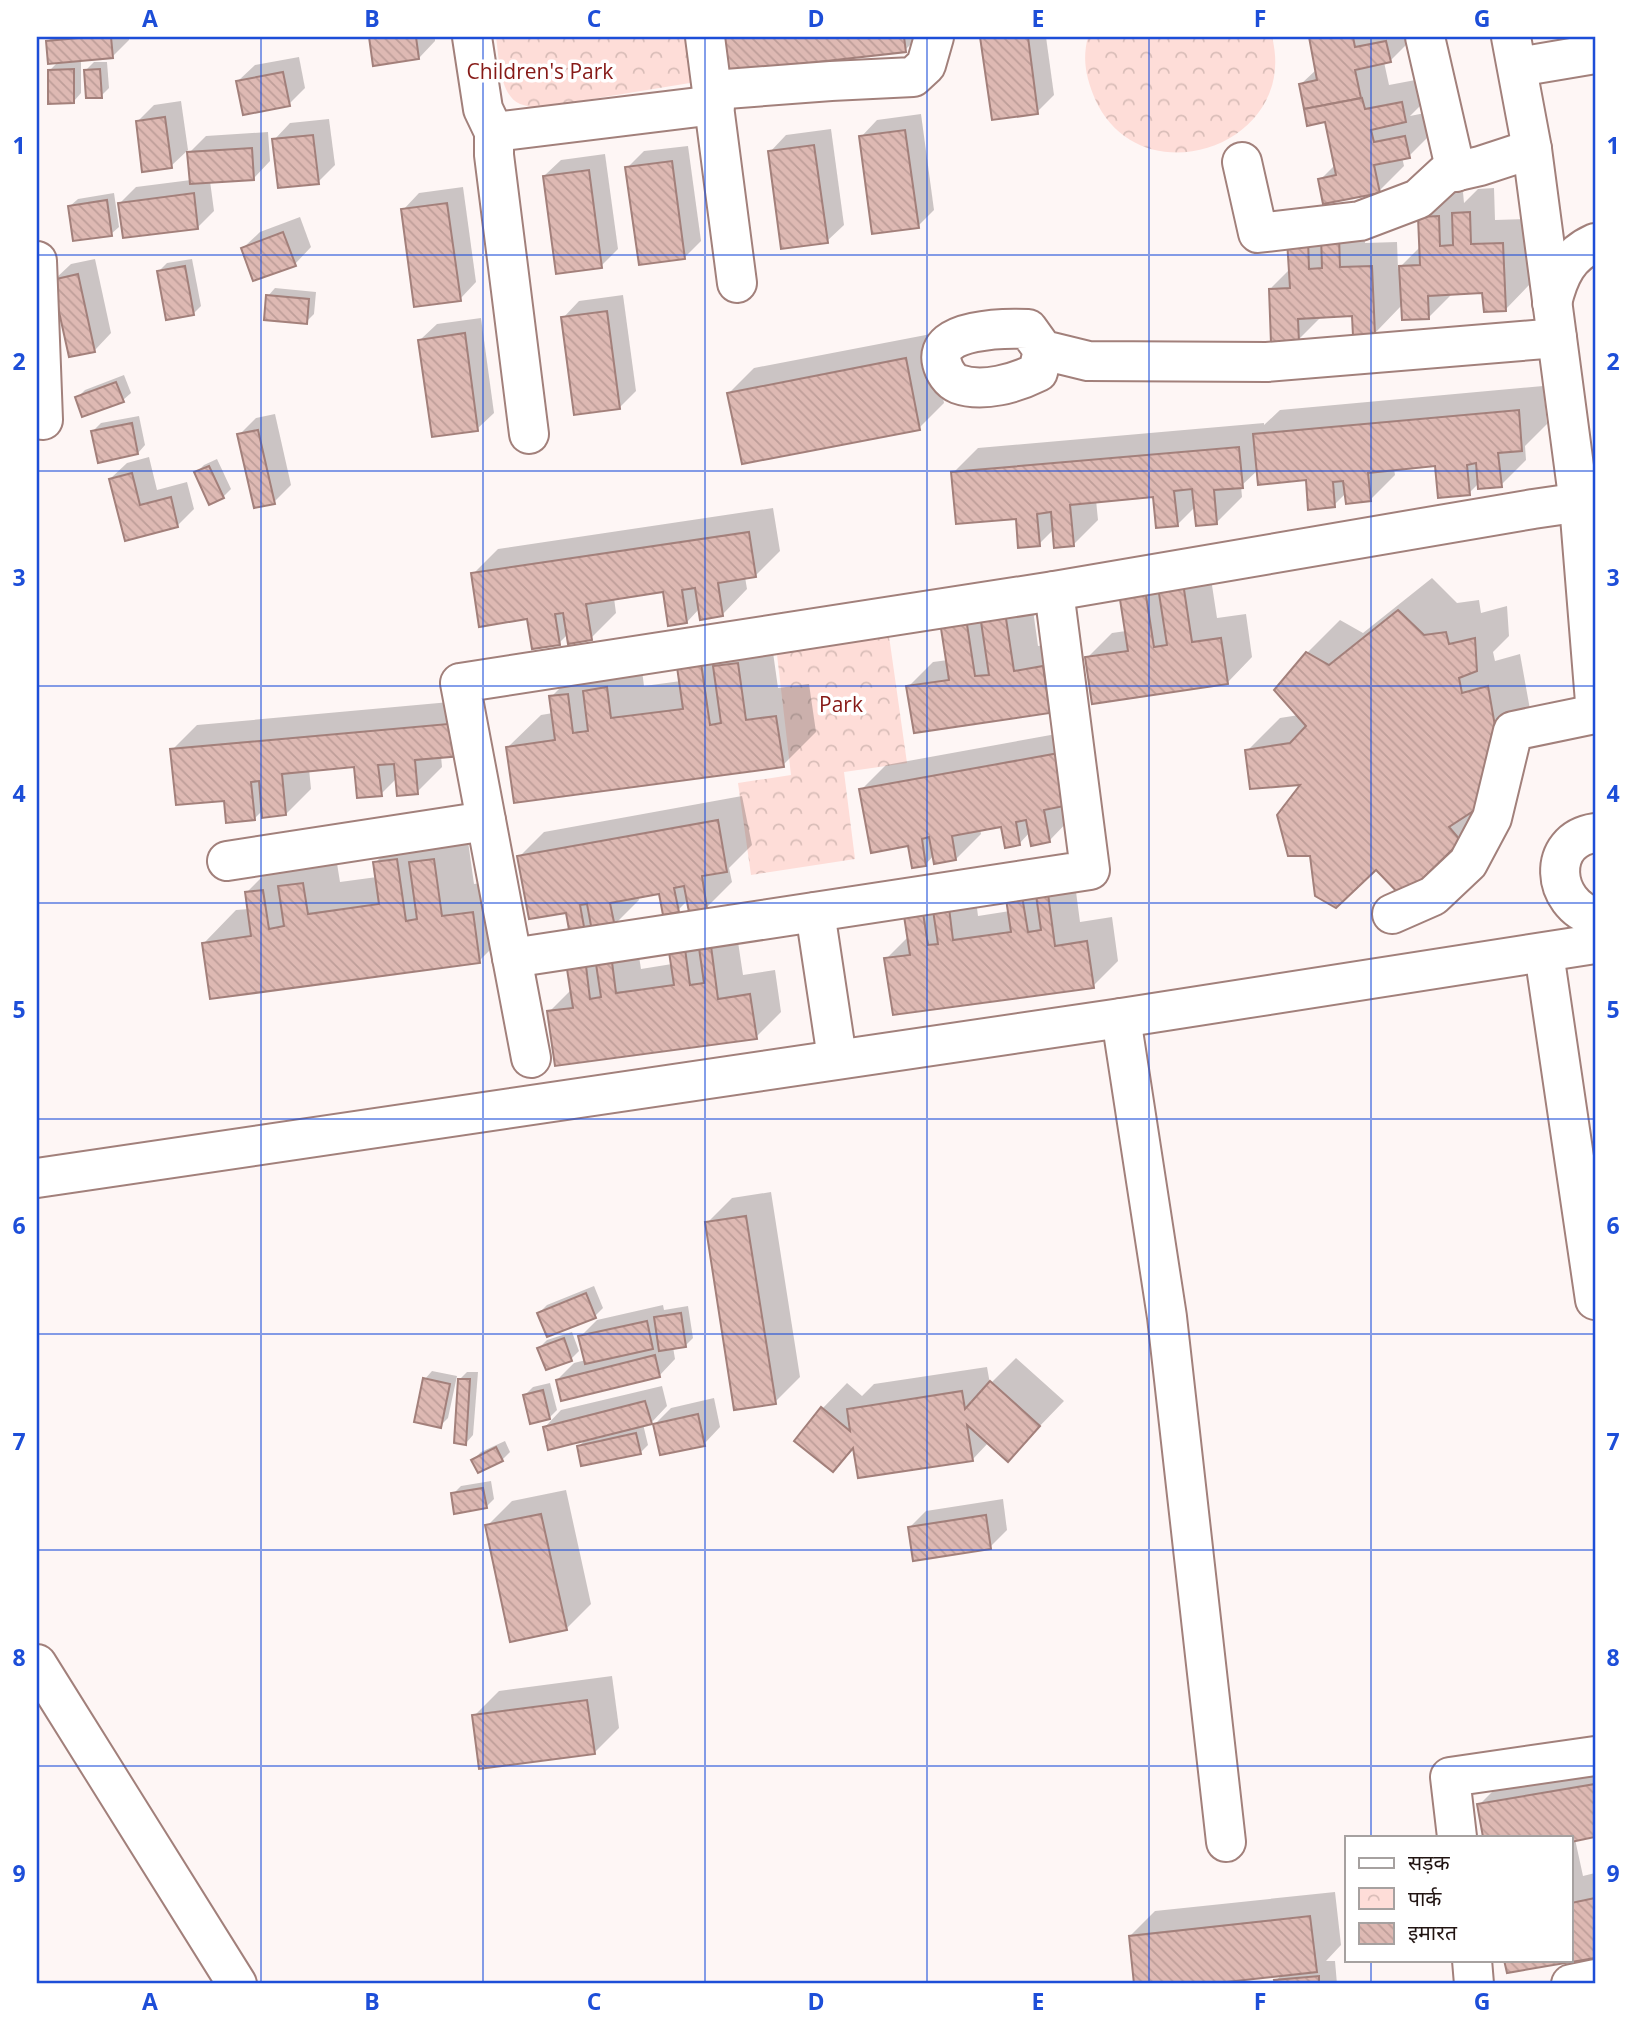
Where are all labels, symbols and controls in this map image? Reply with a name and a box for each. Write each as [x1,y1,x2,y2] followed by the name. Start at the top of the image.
[142,2,158,34] text: A
[364,2,380,34] text: B
[587,2,601,34] text: C
[807,2,825,34] text: D
[1032,2,1044,34] text: E
[1254,2,1266,34] text: F
[1474,2,1490,34] text: G
[467,57,613,85] park label: Children's Park
[12,129,26,161] text: 1
[1606,129,1620,161] text: 1
[12,345,26,377] text: 2
[1606,345,1620,377] text: 2
[12,561,26,593] text: 3
[1606,561,1620,593] text: 3
[819,690,863,718] park label: Park
[12,777,26,809] text: 4
[1606,777,1620,809] text: 4
[12,993,26,1025] text: 5
[1606,993,1620,1025] text: 5
[12,1209,26,1241] text: 6
[1606,1209,1620,1241] text: 6
[12,1425,26,1457] text: 7
[1606,1425,1620,1457] text: 7
[12,1641,26,1673] text: 8
[1606,1641,1620,1673] text: 8
[1345,1836,1572,1962] legend
[1408,1848,1450,1876] text: सड़क
[12,1857,26,1889] text: 9
[1606,1857,1620,1889] text: 9
[1408,1884,1442,1912] text: पार्क
[1408,1918,1458,1946] text: इमारत
[142,1985,158,2017] text: A
[364,1985,380,2017] text: B
[587,1985,601,2017] text: C
[807,1985,825,2017] text: D
[1032,1985,1044,2017] text: E
[1254,1985,1266,2017] text: F
[1474,1985,1490,2017] text: G

